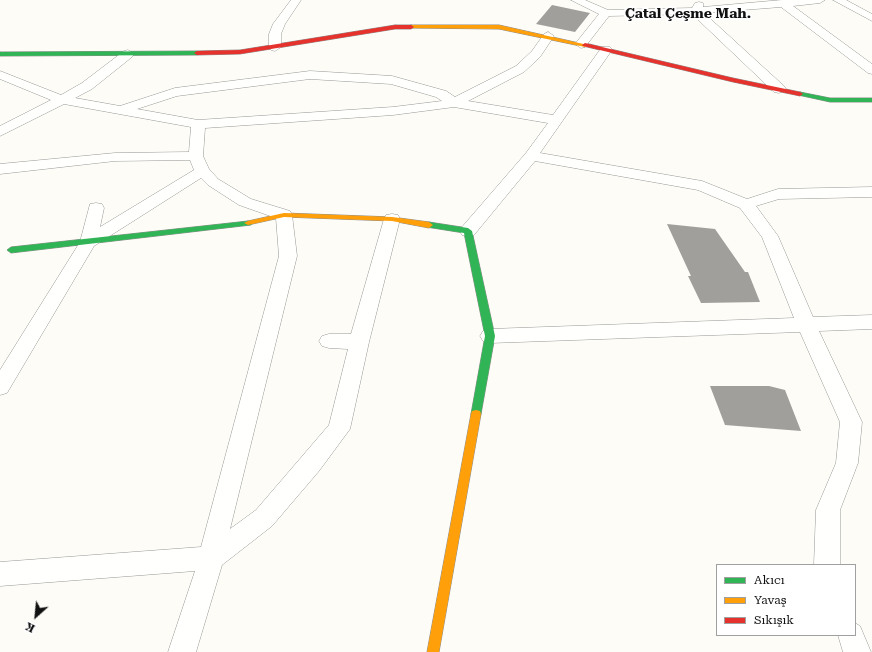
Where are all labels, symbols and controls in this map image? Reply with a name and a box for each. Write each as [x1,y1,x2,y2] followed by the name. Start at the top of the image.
[625,6,751,22] district label: Çatal Çeşme Mah.
[716,564,856,636] legend
[754,573,785,587] text: Akıcı
[754,593,786,607] text: Yavaş
[16,596,56,636] north arrow
[754,613,794,627] text: Sıkışık
[24,619,37,635] text: K

